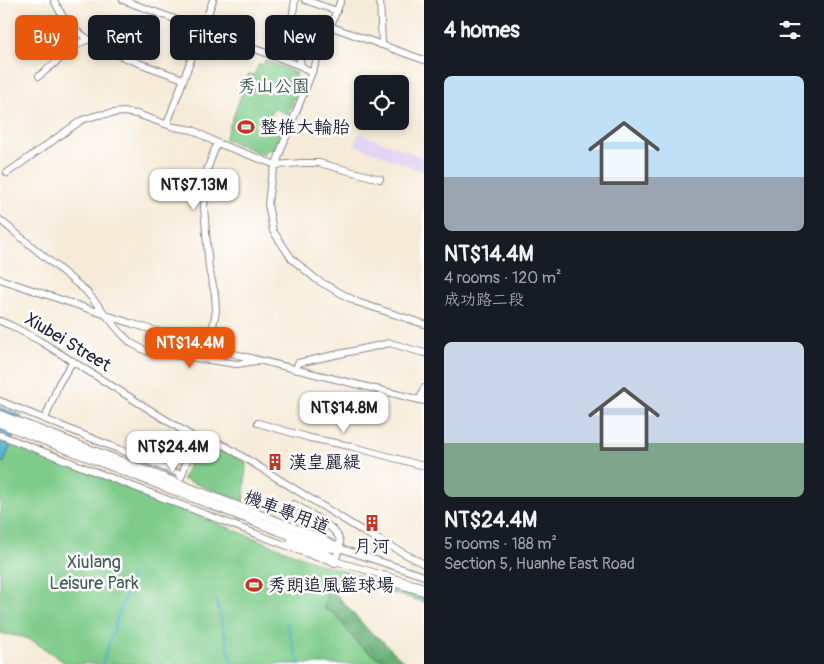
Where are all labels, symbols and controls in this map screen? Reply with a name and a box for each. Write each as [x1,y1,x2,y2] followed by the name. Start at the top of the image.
[15,15,78,60] chip: Buy
[88,15,160,60] chip: Rent
[170,15,255,60] chip: Filters
[265,15,334,60] chip: New
[776,16,804,44] icon: filters
[444,17,520,44] text: 4 homes
[238,75,310,98] park label: 秀山公園
[354,75,409,130] map controls
[354,75,409,130] button: locate
[579,108,669,198] icon: home
[260,116,350,139] place label: 整椎大輪胎
[236,117,256,137] sports icon: 整椎大輪胎
[142,168,246,211] pin: NT$7.13M
[160,175,228,195] text: NT$7.13M
[444,241,534,268] text: NT$14.4M
[444,268,561,288] text: 4 rooms · 120 m²
[444,290,524,310] text: 成功路二段
[21,308,115,377] street label: Xiubei Street
[138,326,242,369] pin: NT$14.4M
[156,333,224,353] text: NT$14.4M
[579,374,669,464] icon: home
[292,392,396,434] pin: NT$14.8M
[311,398,378,418] text: NT$14.8M
[121,430,225,473] pin: NT$24.4M
[138,437,208,457] text: NT$24.4M
[289,451,361,474] place label: 漢皇麗緹
[265,452,285,472] building icon: 漢皇麗緹
[241,486,333,539] street label: 機車專用道
[444,507,537,534] text: NT$24.4M
[362,513,382,533] building icon: 月河
[444,534,557,554] text: 5 rooms · 188 m²
[354,535,390,558] place label: 月河
[49,551,139,595] park label: Xiulang Leisure Park
[444,554,635,574] text: Section 5, Huanhe East Road
[268,574,394,597] place label: 秀朗追風籃球場
[244,575,264,595] sports icon: 秀朗追風籃球場

